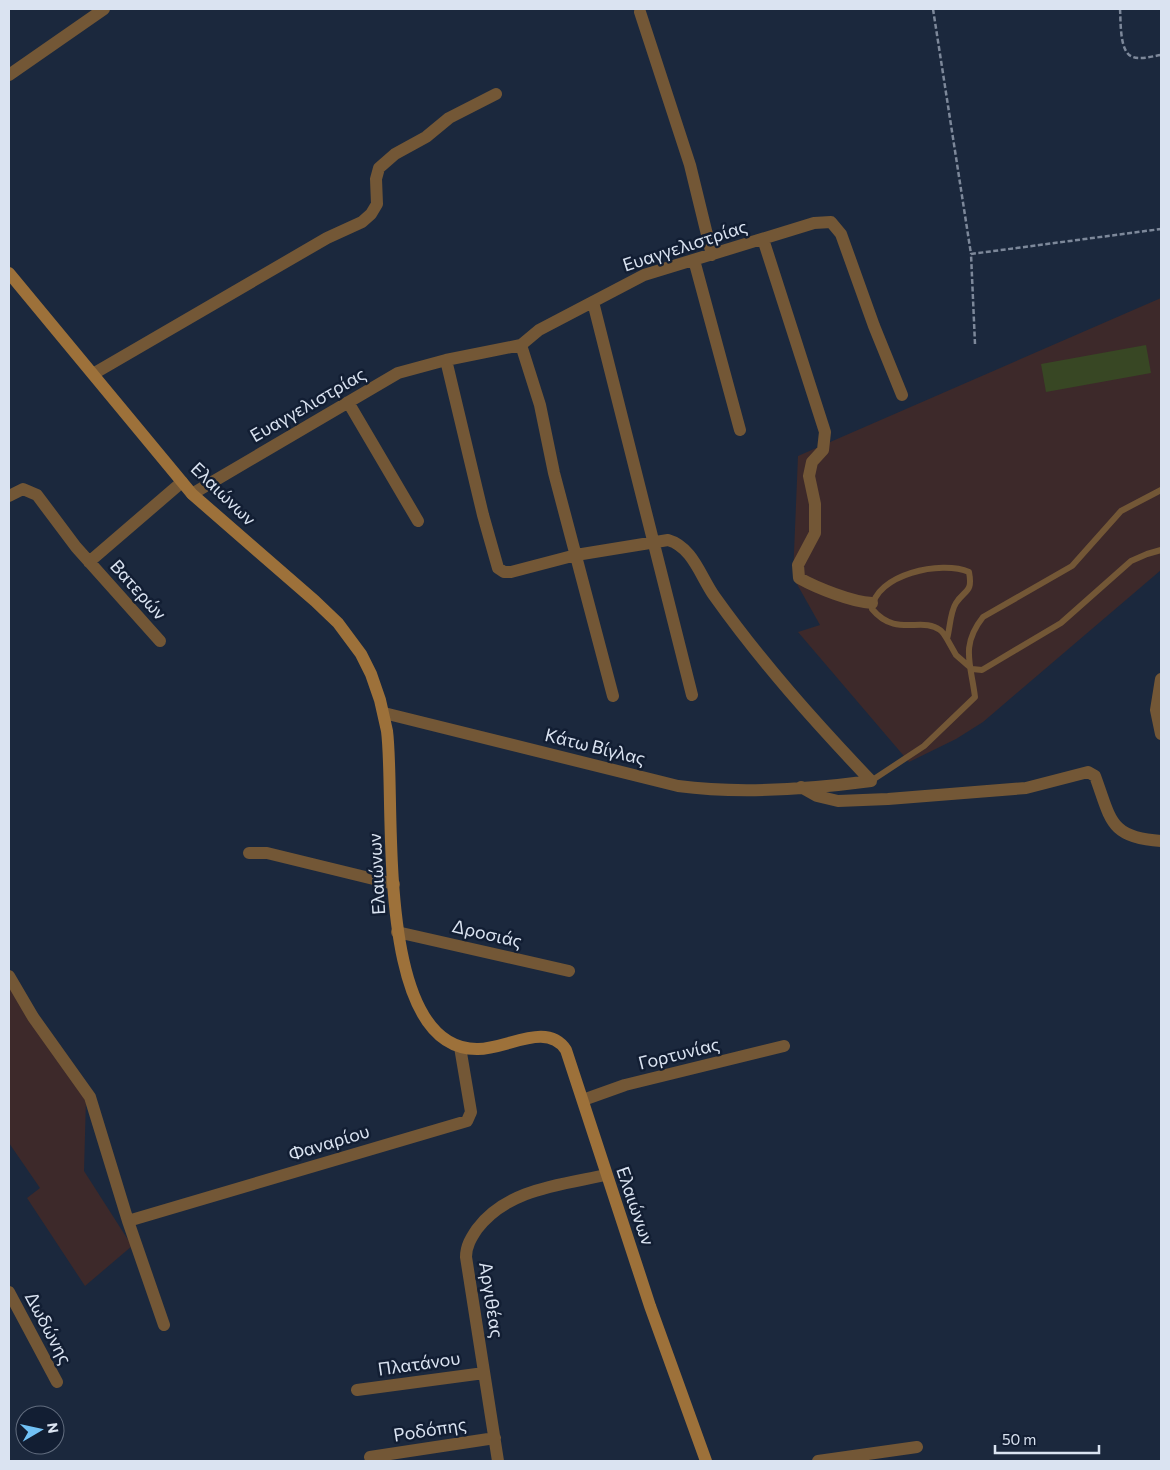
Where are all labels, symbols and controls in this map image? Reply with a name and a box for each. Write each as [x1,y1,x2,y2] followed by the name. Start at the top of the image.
[620,215,750,276] street label: Ευαγγελιστρίας
[246,362,369,446] street label: Ευαγγελιστρίας
[187,457,261,530] street label: Ελαιώνων
[106,555,171,624] street label: Βατερών
[543,723,648,769] street label: Κάτω Βίγλας
[363,833,389,915] street label: Ελαιώνων
[450,914,524,952] street label: Δροσιάς
[636,1032,722,1074] street label: Γορτυνίας
[286,1119,372,1165] street label: Φαναρίου
[612,1163,660,1248] street label: Ελαιώνων
[475,1260,509,1340] street label: Αργιθέας
[21,1287,77,1368] street label: Δωδώνης
[376,1346,461,1380] street label: Πλατάνου
[15,1405,65,1455] north arrow
[392,1412,468,1446] street label: Ροδόπης
[44,1421,63,1434] text: N
[995,1422,1099,1454] scale bar
[1002,1430,1036,1448] text: 50 m

